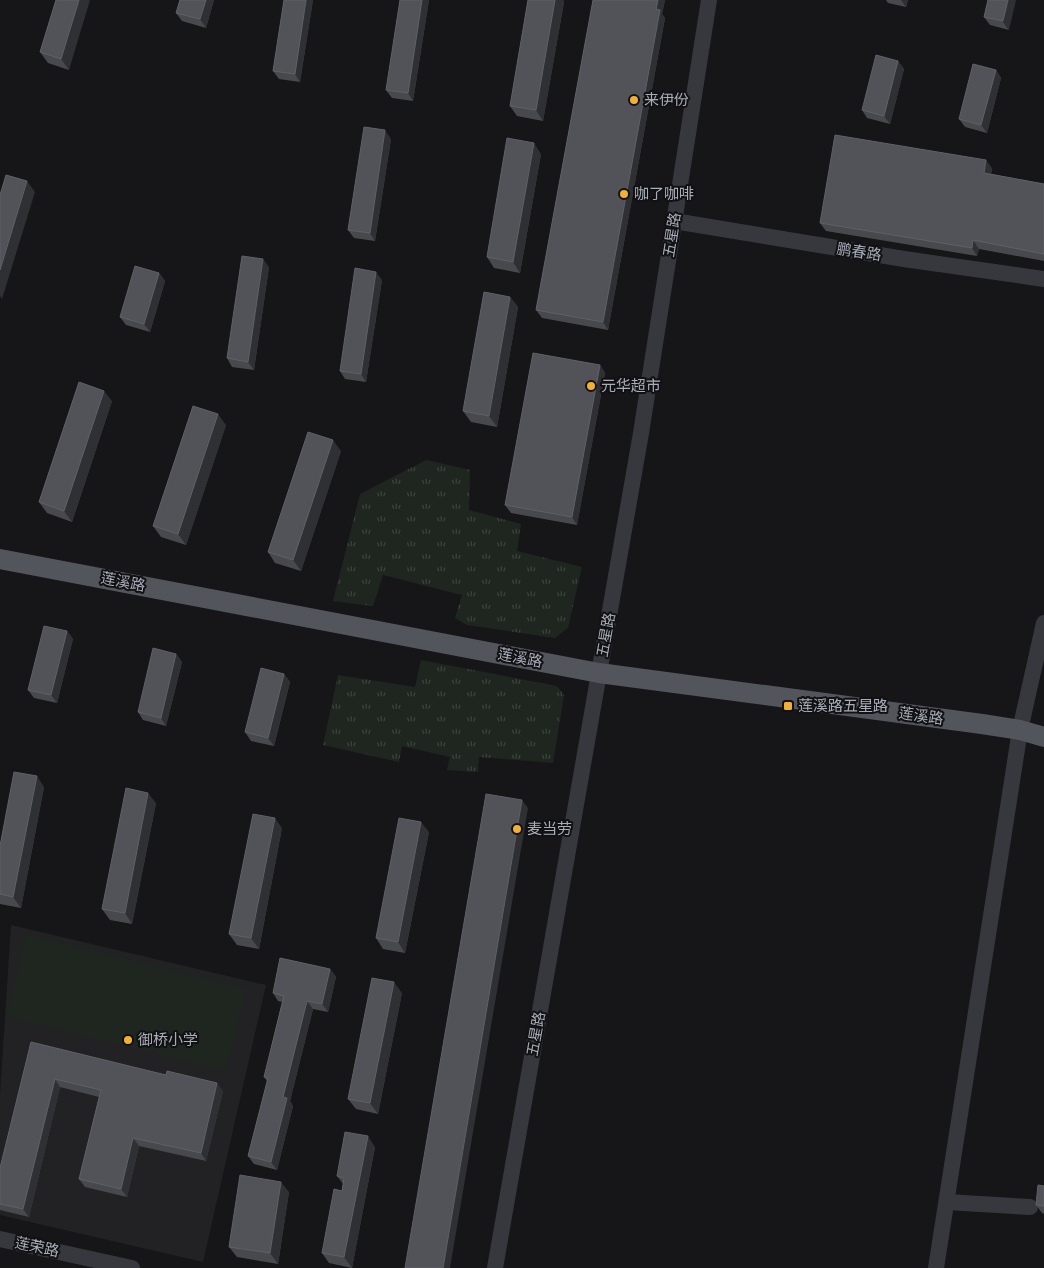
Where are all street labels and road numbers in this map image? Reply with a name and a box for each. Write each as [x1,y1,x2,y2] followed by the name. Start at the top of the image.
[660,211,684,259] street label: 五星路
[835,240,883,264] street label: 鹏春路
[99,569,147,595] street label: 莲溪路
[593,611,619,659] street label: 五星路
[496,645,544,671] street label: 莲溪路
[897,704,945,728] street label: 莲溪路
[523,1010,549,1058] street label: 五星路
[13,1234,61,1260] street label: 莲荣路

